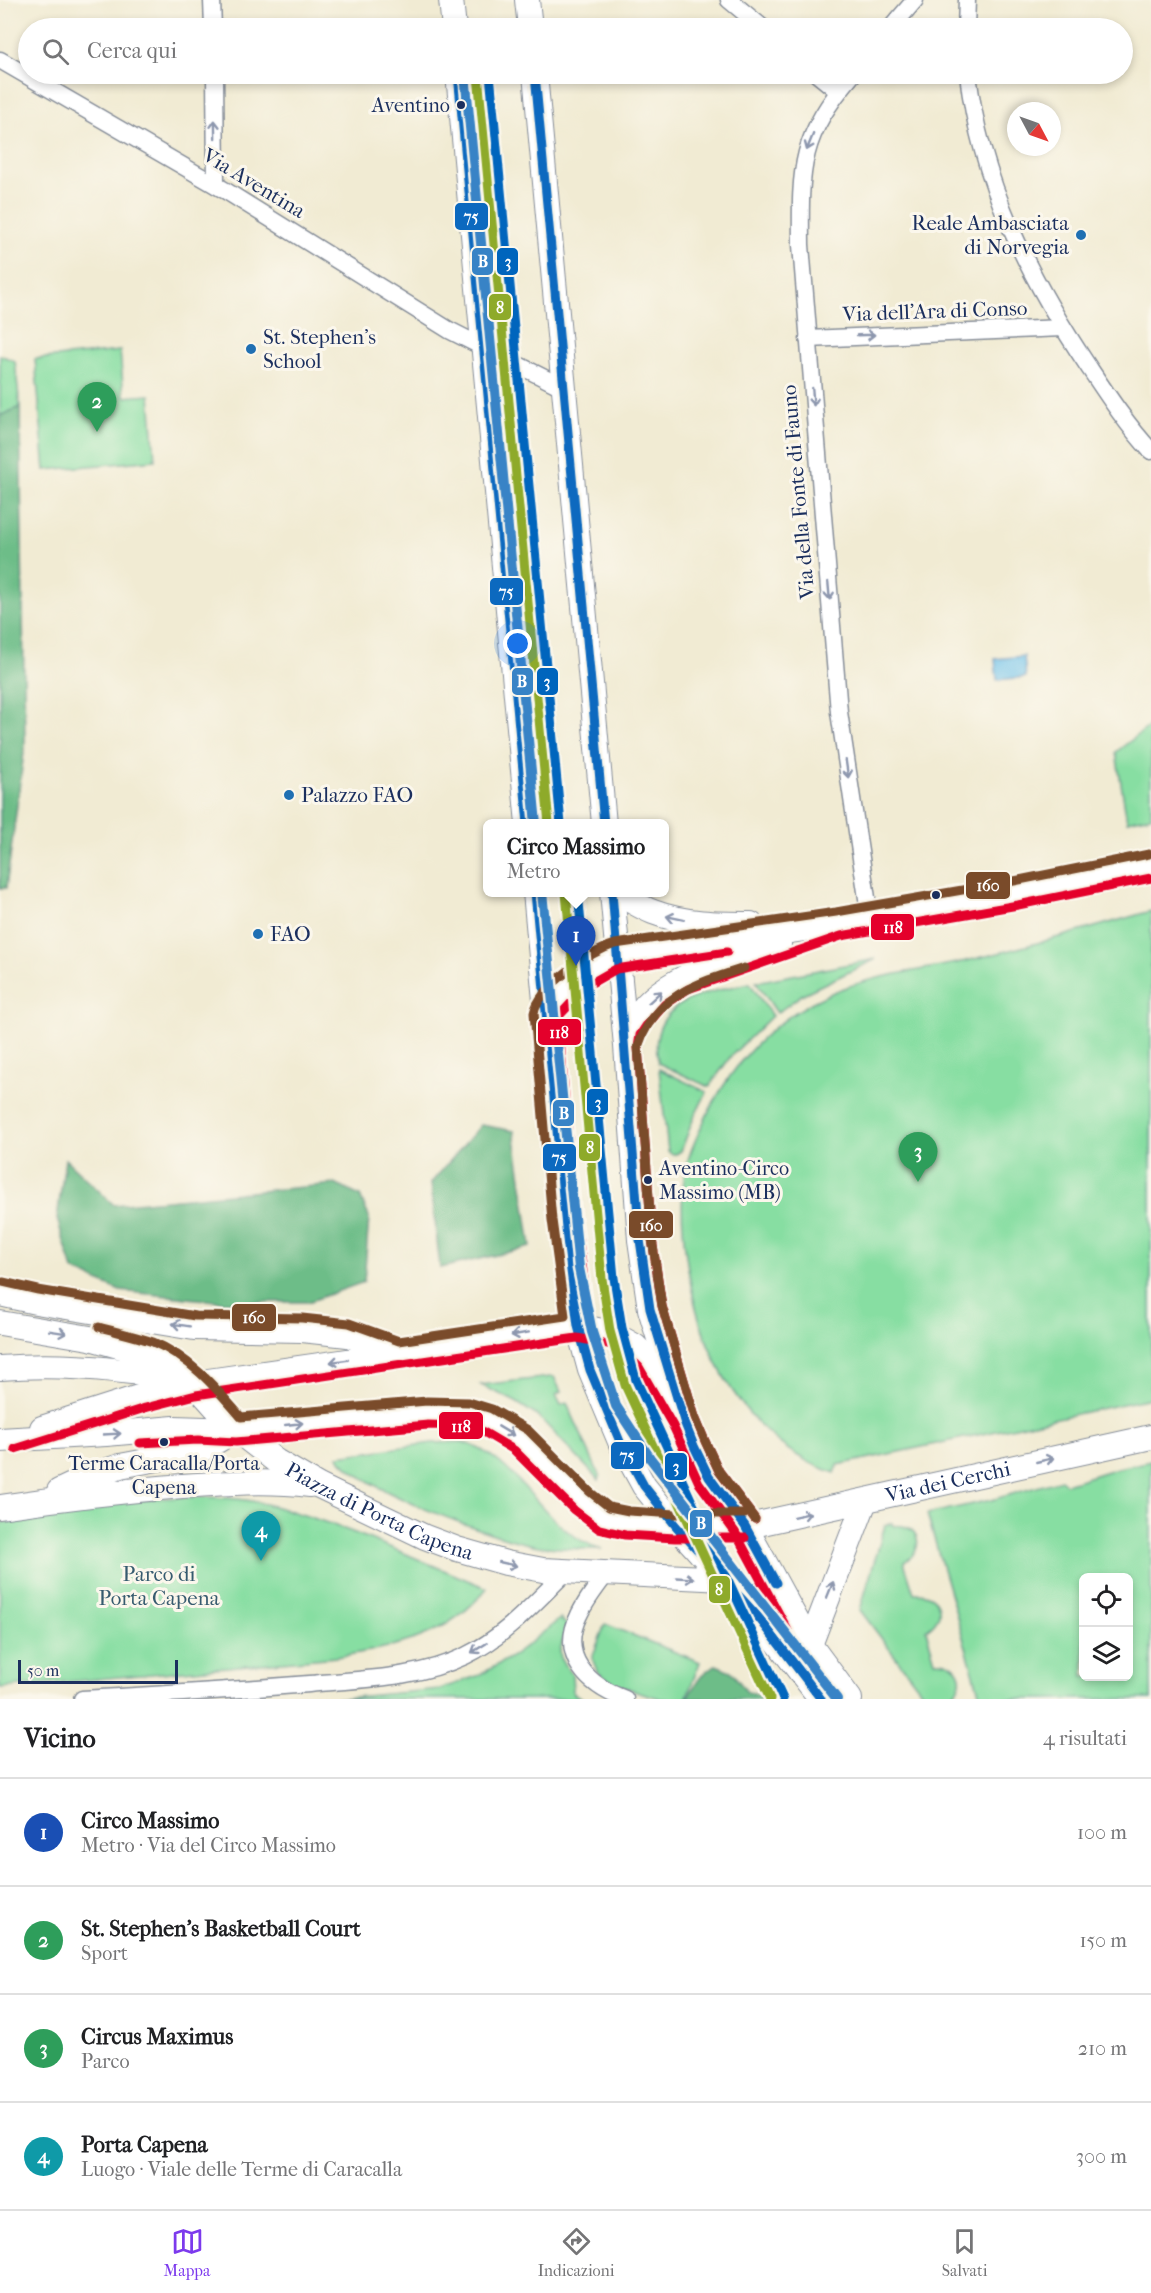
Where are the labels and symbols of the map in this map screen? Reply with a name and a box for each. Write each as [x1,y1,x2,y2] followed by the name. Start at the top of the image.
[371,94,450,117] place label: Aventino
[455,99,467,111] marker: Aventino
[1007,102,1061,156] north arrow
[209,120,221,140] one-way arrow
[803,132,814,150] one-way arrow
[198,142,310,223] street label: Via Aventina
[454,202,489,231] line badge: 75
[463,207,478,226] text: 75
[912,211,1069,259] place label: Reale Ambasciata di Norvegia
[1074,228,1088,242] marker: Reale Ambasciata di Norvegia
[471,247,494,276] line badge: B
[496,247,519,276] line badge: 3
[478,252,488,271] text: B
[505,252,511,272] text: 3
[488,293,512,321] line badge: 8
[841,296,1028,326] street label: Via dell'Ara di Conso
[496,298,504,317] text: 8
[263,325,376,373] place label: St. Stephen's School
[856,330,876,341] one-way arrow
[244,342,258,356] marker: St. Stephen's School
[78,382,116,432] pin: 2
[777,384,819,601] street label: Via della Fonte di Fauno
[807,387,818,407] one-way arrow
[489,577,524,606] line badge: 75
[824,581,835,601] one-way arrow
[498,582,513,601] text: 75
[503,629,532,658] your location
[511,667,534,696] line badge: B
[536,667,559,696] line badge: 3
[517,672,527,691] text: B
[544,672,550,692] text: 3
[842,759,853,779] one-way arrow
[301,783,413,807] place label: Palazzo FAO
[282,788,296,802] marker: Palazzo FAO
[965,871,1011,900] line badge: 160
[976,876,1000,895] text: 160
[930,889,942,901] unlabelled marker
[665,912,685,923] one-way arrow
[870,913,915,941] line badge: 118
[556,916,596,966] pin: 1
[883,918,903,937] text: 118
[270,922,311,946] place label: FAO
[251,927,265,941] marker: FAO
[648,990,663,1004] one-way arrow
[537,1018,582,1046] line badge: 118
[549,1023,569,1042] text: 118
[586,1088,609,1116] line badge: 3
[595,1093,601,1113] text: 3
[552,1099,575,1127] line badge: B
[559,1104,569,1123] text: B
[898,1132,938,1182] pin: 3
[578,1133,601,1162] line badge: 8
[586,1138,594,1157] text: 8
[542,1143,577,1172] line badge: 75
[551,1148,566,1167] text: 75
[658,1157,789,1204] place label: Aventino-Circo Massimo (MB)
[642,1174,654,1186] marker: Aventino-Circo Massimo (MB)
[628,1210,674,1239] line badge: 160
[639,1216,663,1235] text: 160
[231,1303,277,1332] line badge: 160
[242,1308,266,1327] text: 160
[171,1320,191,1331] one-way arrow
[47,1327,67,1338] one-way arrow
[511,1329,530,1340] one-way arrow
[330,1356,350,1367] one-way arrow
[438,1411,484,1440] line badge: 118
[451,1417,471,1436] text: 118
[284,1418,304,1429] one-way arrow
[497,1425,514,1437] one-way arrow
[101,1428,121,1439] one-way arrow
[158,1436,170,1448] marker: Terme Caracalla/Porta Capena
[610,1441,645,1470] line badge: 75
[619,1446,634,1465] text: 75
[68,1452,260,1499] place label: Terme Caracalla/Porta Capena
[664,1452,688,1481] line badge: 3
[1035,1454,1054,1466] one-way arrow
[882,1456,1013,1508] street label: Via dei Cerchi
[281,1457,476,1565] street label: Piazza di Porta Capena
[673,1457,679,1477] text: 3
[689,1509,713,1538] line badge: B
[792,1509,812,1520] one-way arrow
[242,1512,280,1561] pin: 4
[696,1514,706,1533] text: B
[498,1558,517,1570] one-way arrow
[99,1562,220,1610] park label: Parco di Porta Capena
[675,1572,695,1583] one-way arrow
[708,1575,731,1604] line badge: 8
[715,1580,723,1599] text: 8
[825,1581,836,1599] one-way arrow
[471,1642,488,1654] one-way arrow
[18,1657,178,1684] scale bar

